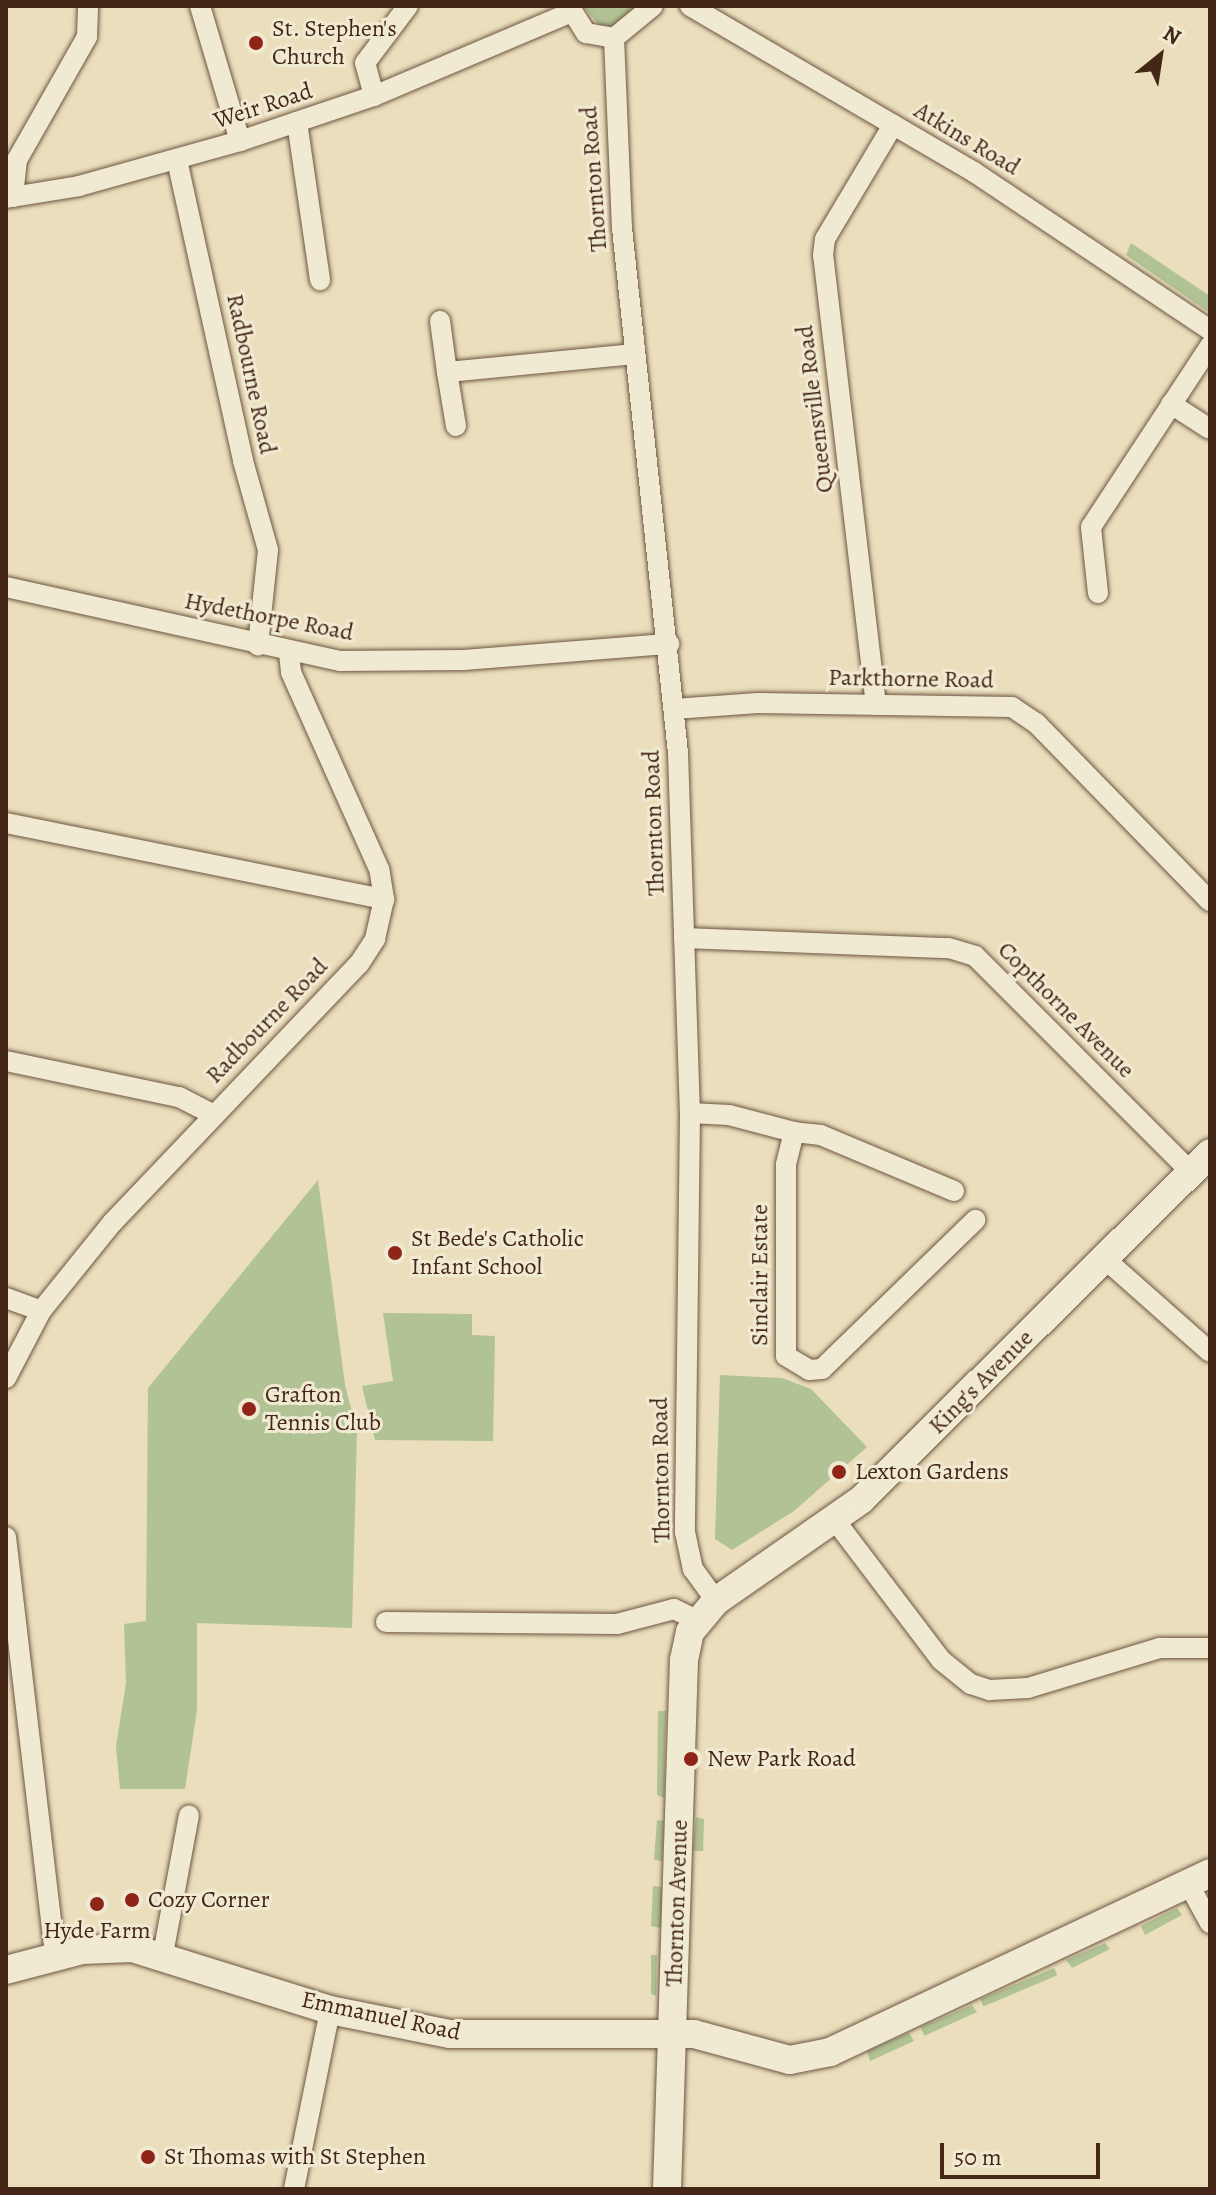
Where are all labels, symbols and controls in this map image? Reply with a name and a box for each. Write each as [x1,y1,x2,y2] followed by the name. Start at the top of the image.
[272,15,397,71] place label: St. Stephen's Church
[1120,16,1200,96] north arrow
[1158,18,1186,52] text: N
[247,34,265,52] marker: St. Stephen's Church
[210,77,316,135] street label: Weir Road
[909,96,1025,182] street label: Atkins Road
[575,105,613,253] street label: Thornton Road
[220,291,282,457] street label: Radbourne Road
[790,324,840,494] street label: Queensville Road
[182,587,356,647] street label: Hydethorpe Road
[828,663,994,695] street label: Parkthorne Road
[637,750,671,896] street label: Thornton Road
[992,936,1140,1084] street label: Copthorne Avenue
[200,952,334,1090] street label: Radbourne Road
[746,1204,774,1346] street label: Sinclair Estate
[411,1225,584,1281] place label: St Bede's Catholic Infant School
[386,1244,404,1262] marker: St Bede's Catholic Infant School
[923,1324,1039,1440] street label: King's Avenue
[265,1381,381,1437] place label: Grafton Tennis Club
[645,1397,677,1543] street label: Thornton Road
[240,1400,258,1418] marker: Grafton Tennis Club
[855,1458,1009,1486] place label: Lexton Gardens
[830,1463,848,1481] marker: Lexton Gardens
[707,1745,856,1773] place label: New Park Road
[682,1750,700,1768] marker: New Park Road
[660,1819,694,1987] street label: Thornton Avenue
[148,1886,270,1914] place label: Cozy Corner
[123,1891,141,1909] marker: Cozy Corner
[88,1895,106,1913] marker: Hyde Farm
[43,1917,151,1945] place label: Hyde Farm
[299,1985,463,2047] street label: Emmanuel Road
[944,2127,1104,2177] scale bar
[954,2141,1002,2173] text: 50 m
[164,2143,426,2171] place label: St Thomas with St Stephen
[139,2148,157,2166] marker: St Thomas with St Stephen

